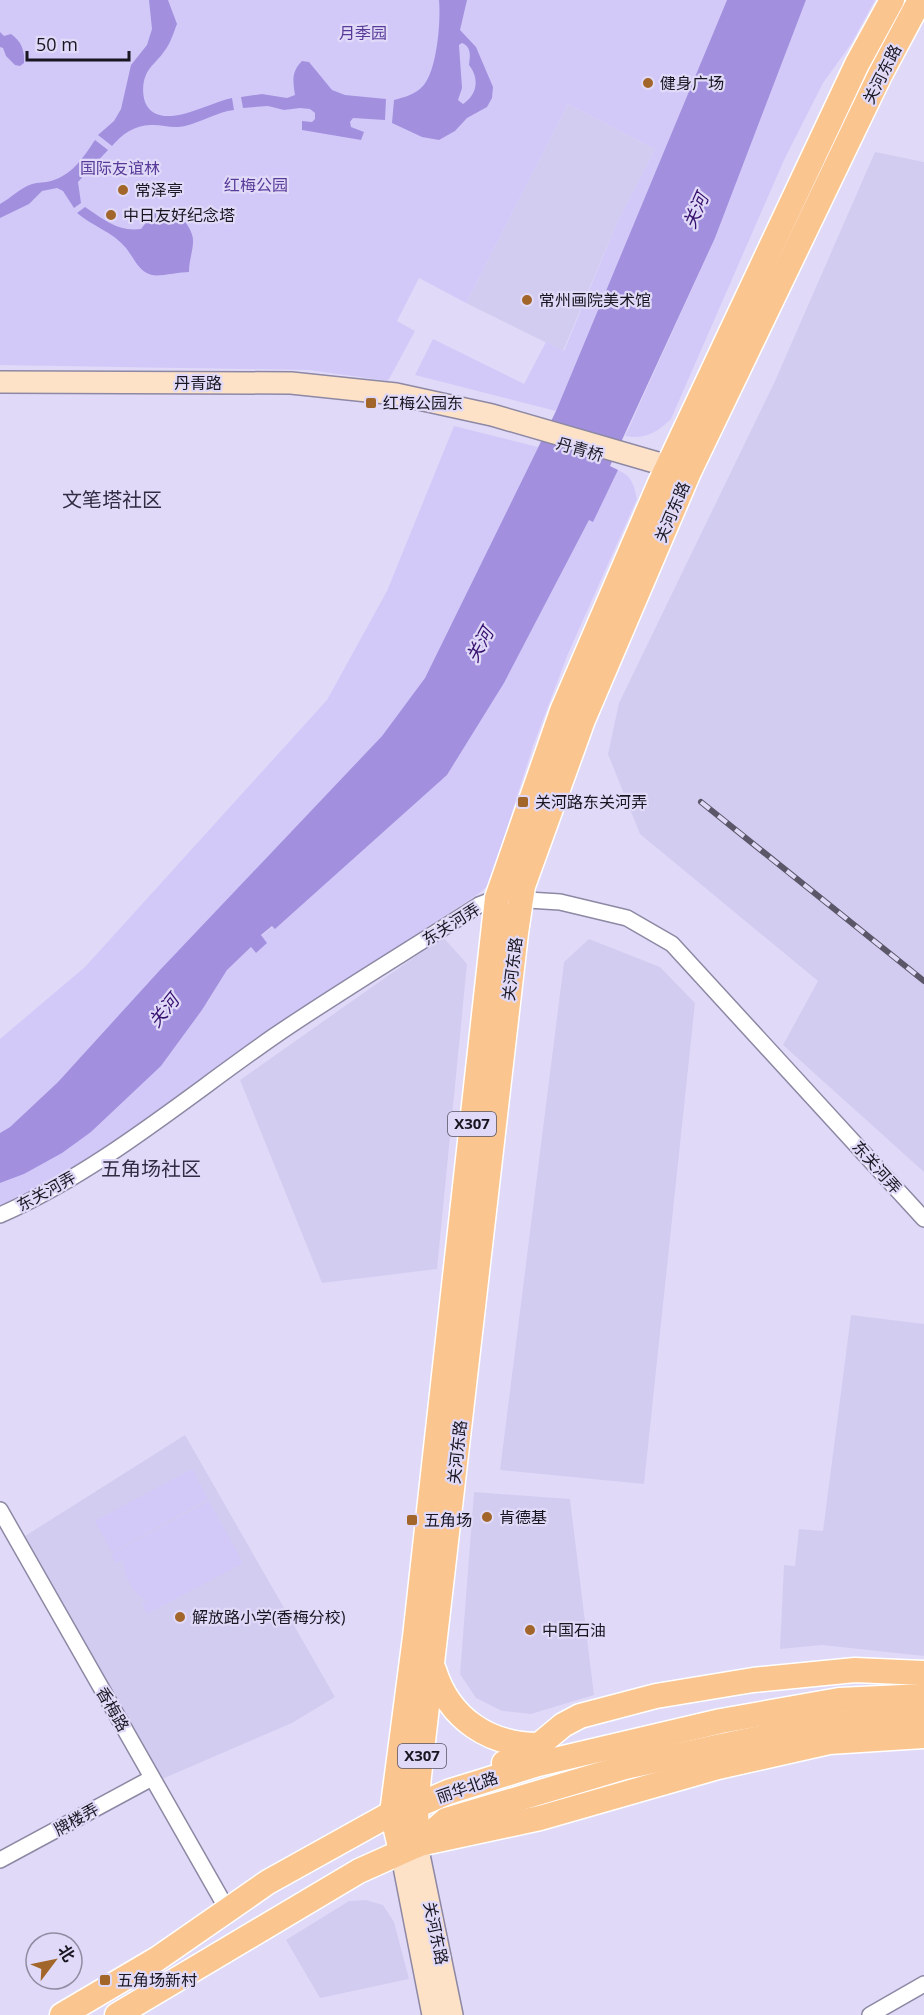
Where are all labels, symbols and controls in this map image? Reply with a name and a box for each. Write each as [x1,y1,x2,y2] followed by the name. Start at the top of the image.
[339,22,387,44] park label: 月季园
[27,24,129,62] scale bar
[36,32,78,56] text: 50 m
[858,40,906,108] street label: 关河东路
[660,72,724,94] place label: 健身广场
[641,76,655,90] marker: 健身广场
[80,157,160,179] park label: 国际友谊林
[224,174,288,196] park label: 红梅公园
[135,179,183,201] place label: 常泽亭
[116,183,130,197] marker: 常泽亭
[677,187,715,232] water label: 关河
[123,204,235,226] place label: 中日友好纪念塔
[104,208,118,222] marker: 中日友好纪念塔
[539,289,651,311] place label: 常州画院美术馆
[520,293,534,307] marker: 常州画院美术馆
[174,372,222,394] street label: 丹青路
[383,392,463,414] place label: 红梅公园东
[364,396,378,410] marker: 红梅公园东
[554,432,606,466] street label: 丹青桥
[649,478,695,546] street label: 关河东路
[62,486,162,513] district label: 文笔塔社区
[460,620,500,666] water label: 关河
[535,791,647,813] place label: 关河路东关河弄
[516,795,530,809] marker: 关河路东关河弄
[418,898,484,950] street label: 东关河弄
[497,936,527,1002] street label: 关河东路
[143,986,186,1032] water label: 关河
[448,1112,496,1136] road number: X307
[847,1136,907,1198] street label: 东关河弄
[101,1155,201,1182] district label: 五角场社区
[13,1166,79,1216] street label: 东关河弄
[443,1419,471,1485] street label: 关河东路
[499,1506,547,1528] place label: 肯德基
[424,1509,472,1531] place label: 五角场
[480,1510,494,1524] marker: 肯德基
[405,1513,419,1527] marker: 五角场
[192,1606,346,1628] place label: 解放路小学(香梅分校)
[173,1610,187,1624] marker: 解放路小学(香梅分校)
[542,1619,606,1641] place label: 中国石油
[523,1623,537,1637] marker: 中国石油
[91,1683,135,1735] street label: 香梅路
[398,1744,446,1768] road number: X307
[433,1766,501,1808] street label: 丽华北路
[50,1798,102,1840] street label: 牌楼弄
[419,1899,453,1967] street label: 关河东路
[24,1931,84,1991] north arrow
[53,1940,80,1966] text: 北
[117,1969,197,1991] place label: 五角场新村
[98,1973,112,1987] marker: 五角场新村

